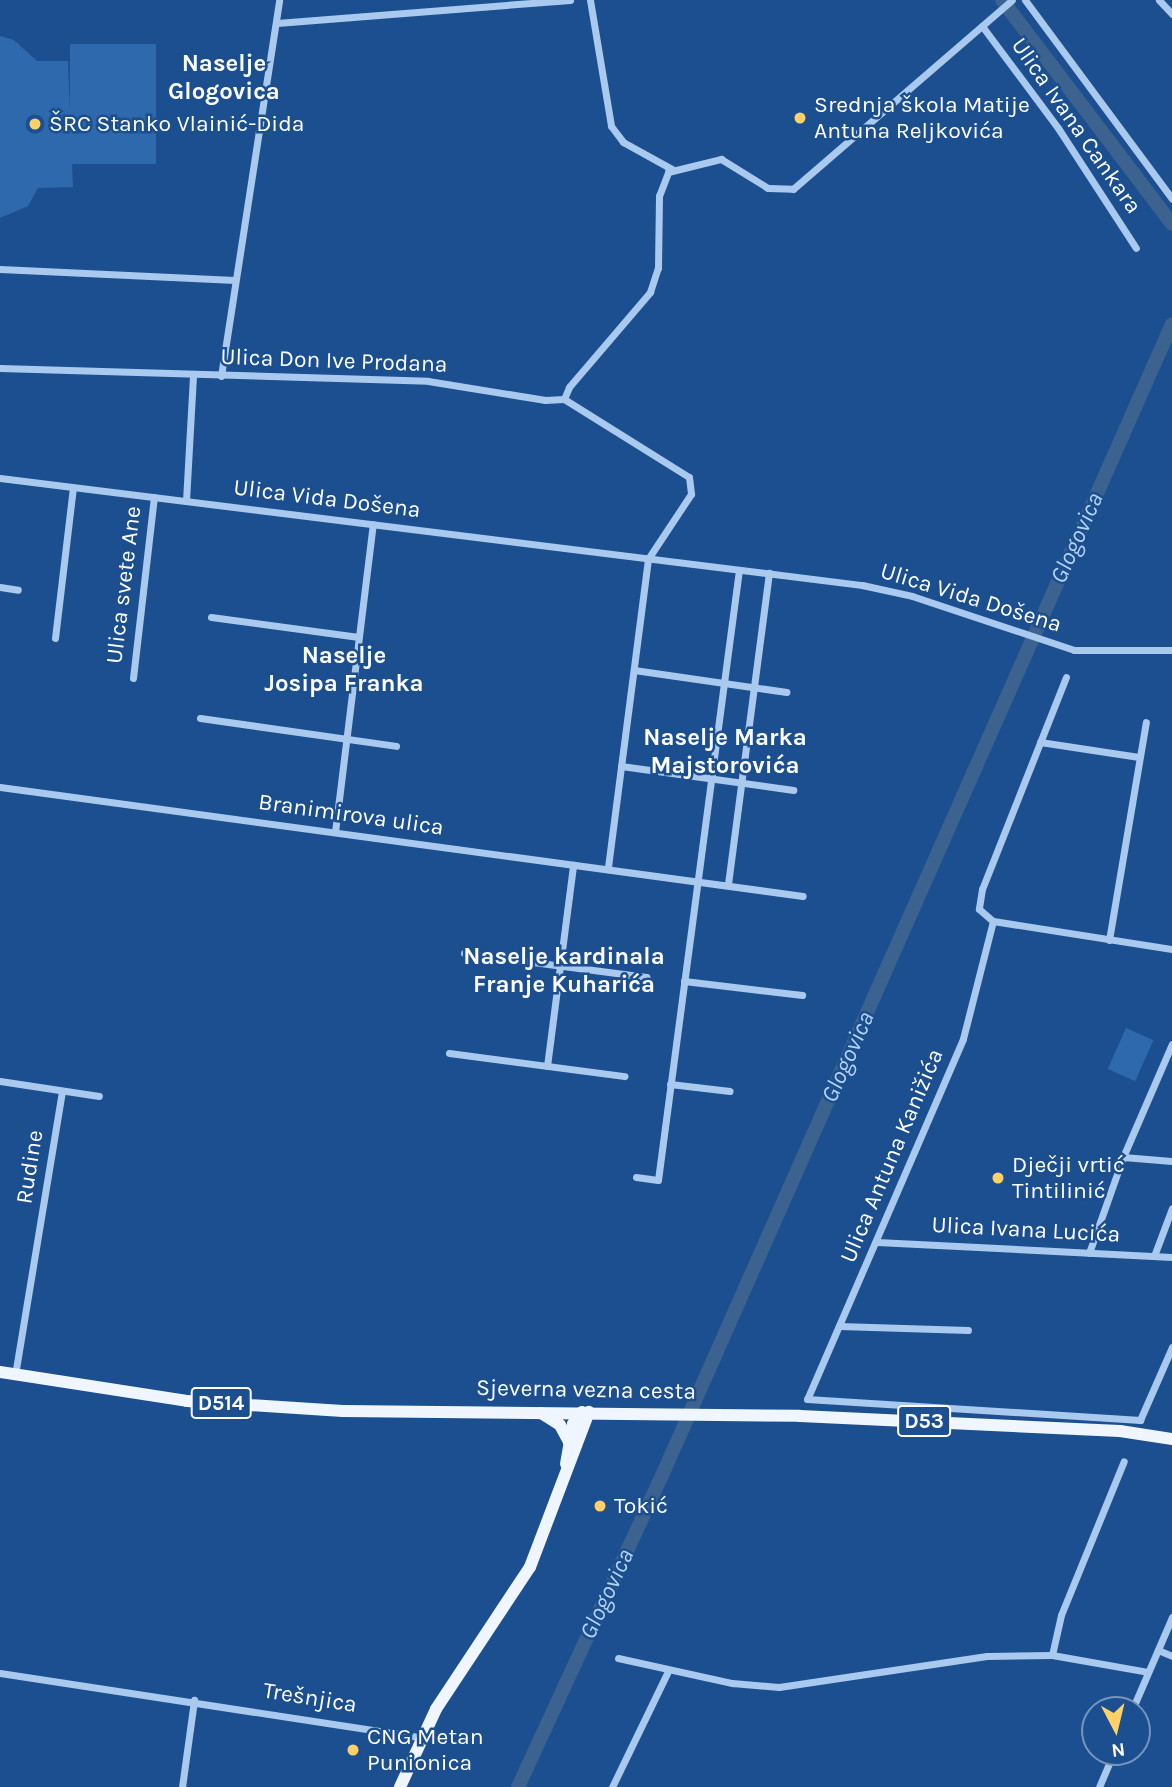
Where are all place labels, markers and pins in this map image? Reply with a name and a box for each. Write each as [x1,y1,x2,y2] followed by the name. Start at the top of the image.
[814,91,1030,145] place label: Srednja škola Matije Antuna Reljkovića
[49,110,304,138] place label: ŠRC Stanko Vlainić-Dida
[792,110,808,126] marker: Srednja škola Matije Antuna Reljkovića
[27,116,43,132] marker: ŠRC Stanko Vlainić-Dida
[1012,1151,1125,1205] place label: Dječji vrtić Tintilinić
[990,1170,1006,1186] marker: Dječji vrtić Tintilinić
[614,1492,668,1520] place label: Tokić
[592,1498,608,1514] marker: Tokić
[367,1723,484,1777] place label: CNG Metan Punionica
[345,1742,361,1758] marker: CNG Metan Punionica

